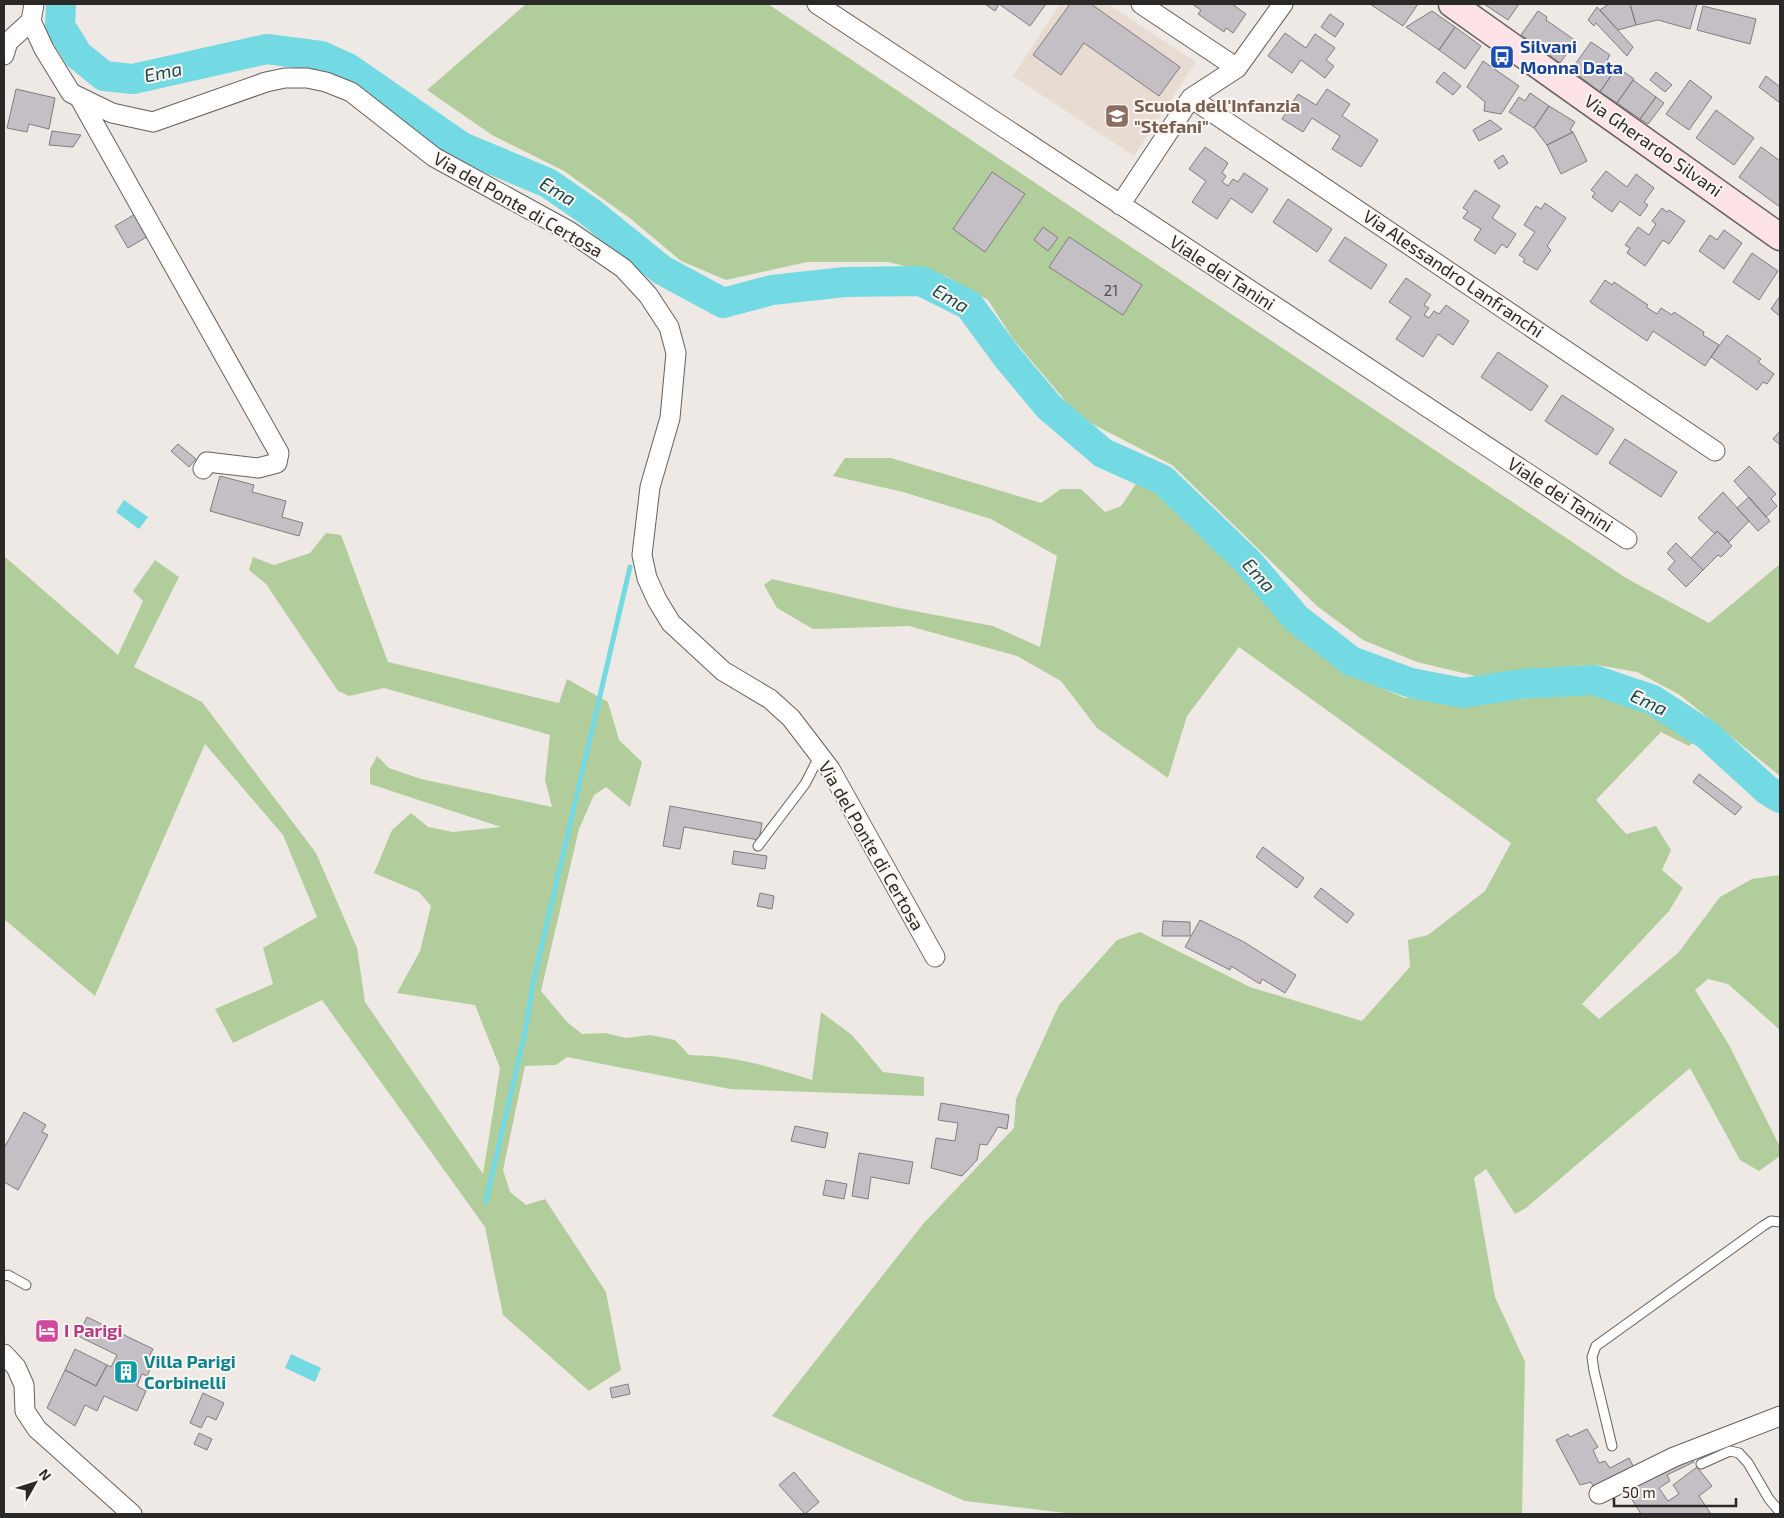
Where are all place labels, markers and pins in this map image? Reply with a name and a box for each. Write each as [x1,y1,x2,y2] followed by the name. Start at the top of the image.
[1520,35,1623,78] place label: Silvani Monna Data
[1489,44,1515,70] bus stop icon: Silvani Monna Data
[1134,94,1300,137] place label: Scuola dell'Infanzia "Stefani"
[1104,103,1130,129] school or university icon: Scuola dell'Infanzia "Stefani"
[34,1318,60,1344] hotel icon: I Parigi
[64,1319,123,1341] place label: I Parigi
[144,1350,236,1393] place label: Villa Parigi Corbinelli
[113,1359,139,1385] building icon: Villa Parigi Corbinelli

